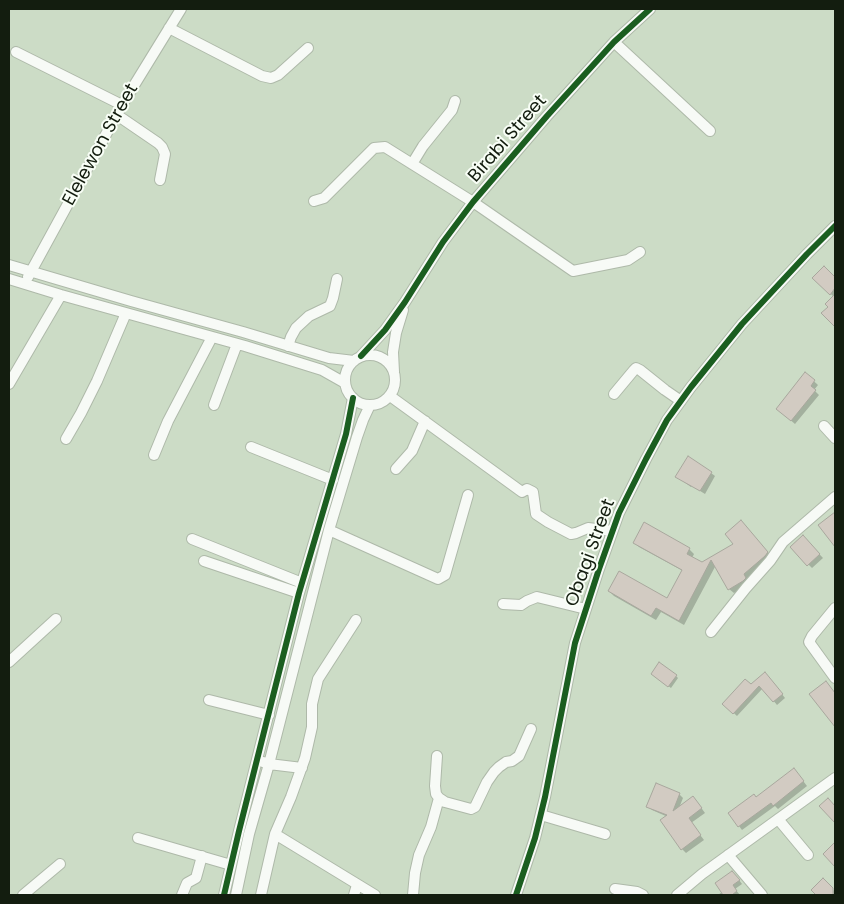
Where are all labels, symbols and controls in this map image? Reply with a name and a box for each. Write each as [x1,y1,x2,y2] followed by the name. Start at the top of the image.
[59,80,143,210] street label: Elelewon Street
[464,91,552,187] street label: Birabi Street
[562,496,620,610] street label: Obagi Street

